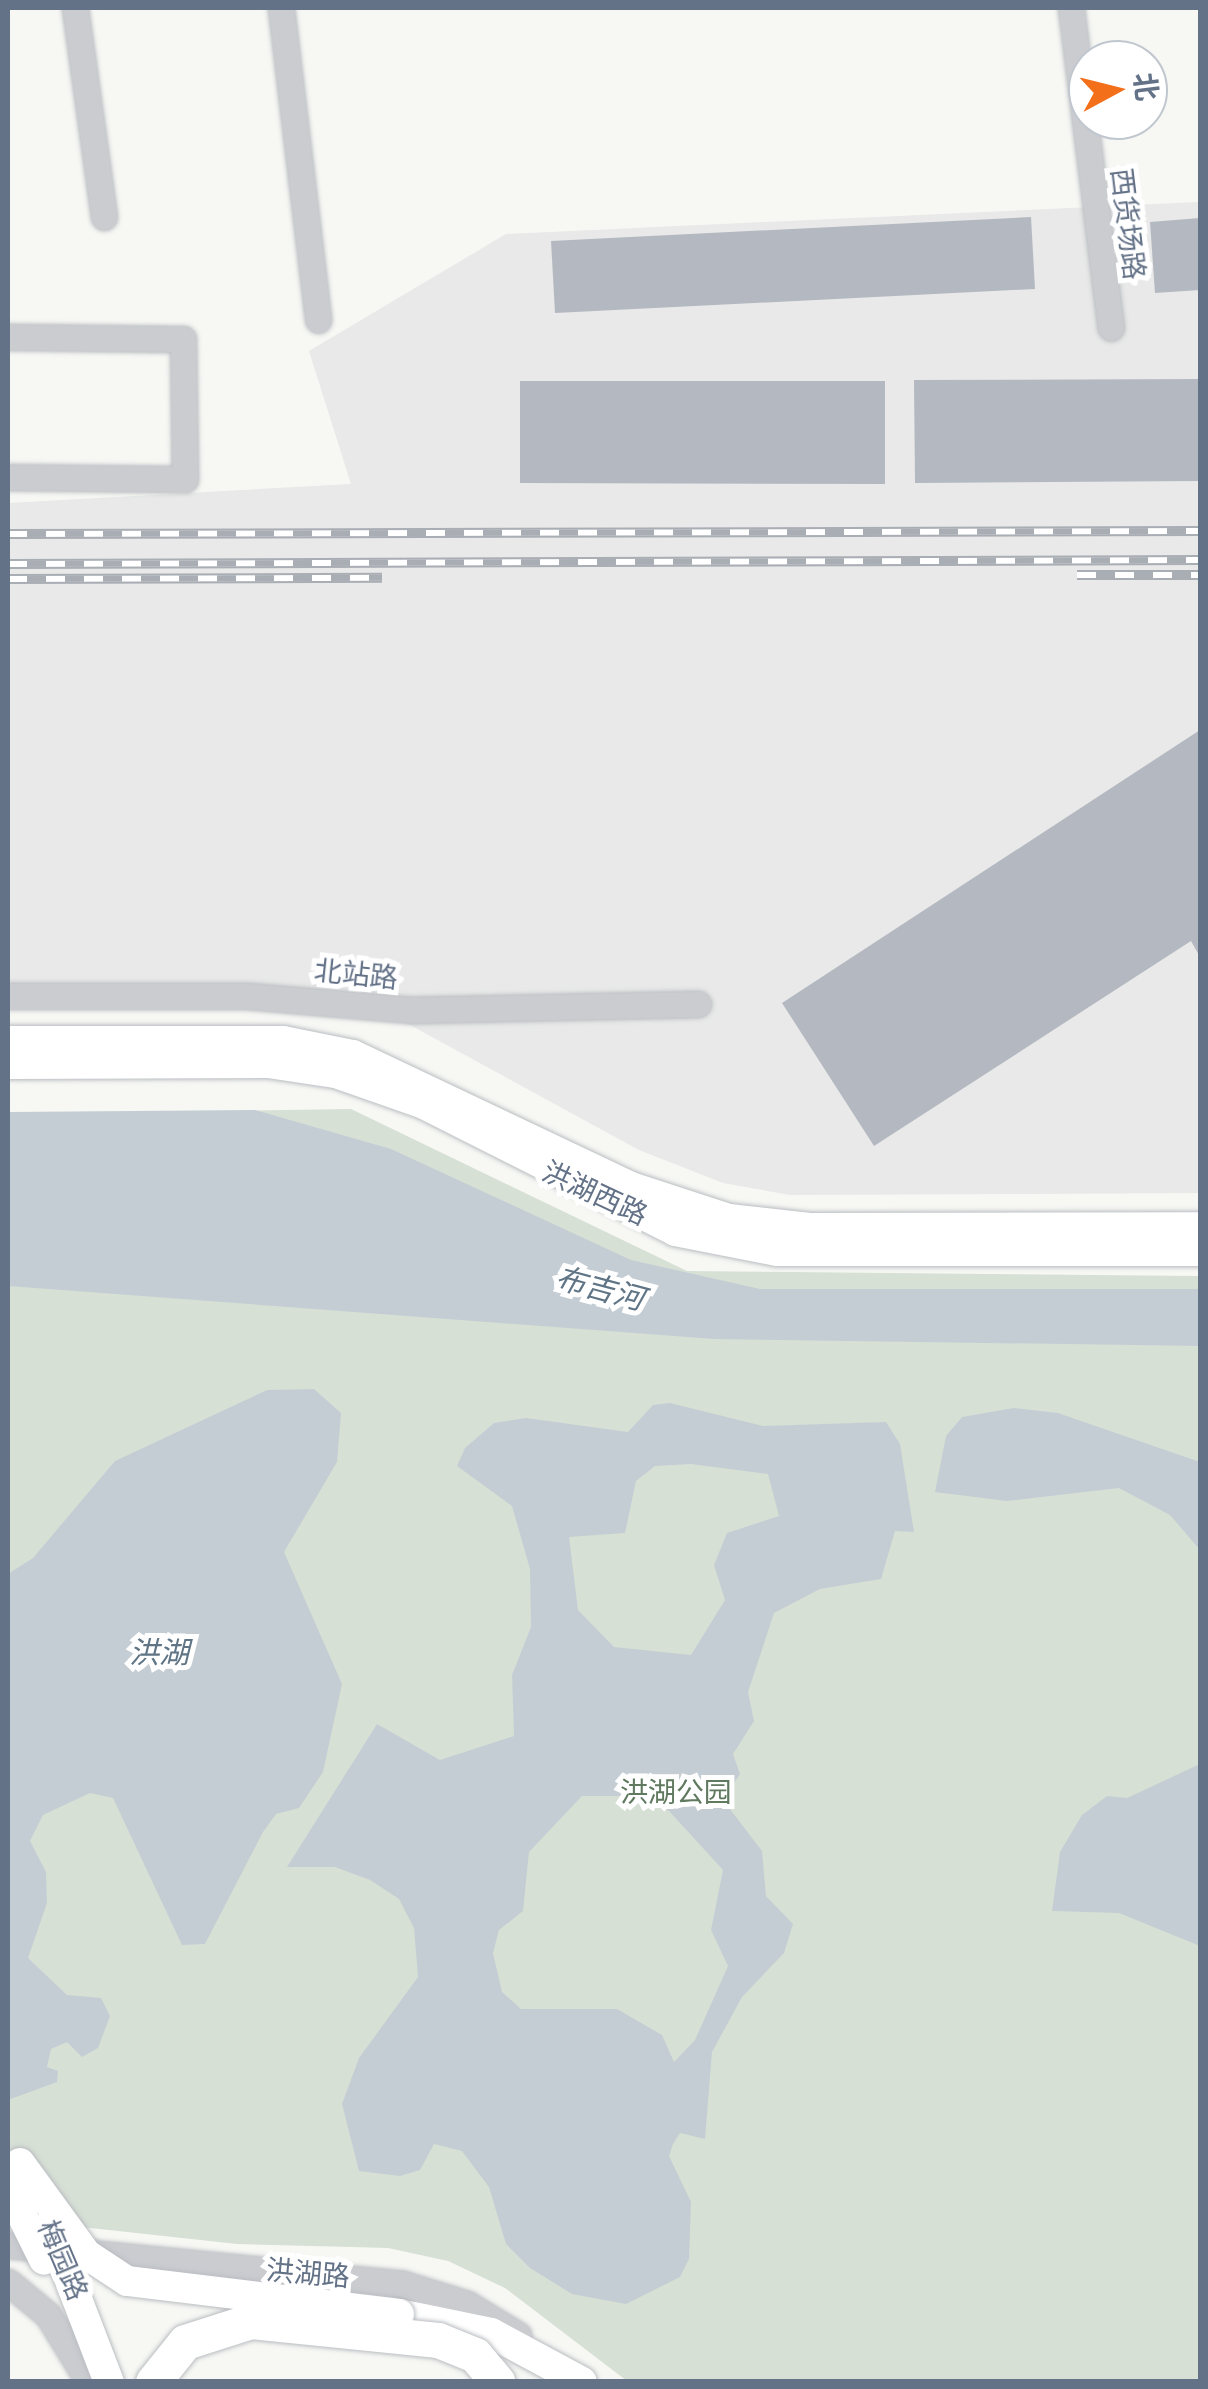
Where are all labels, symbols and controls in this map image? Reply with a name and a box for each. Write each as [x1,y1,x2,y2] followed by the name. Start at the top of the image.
[1068,40,1168,140] north arrow
[1126,70,1166,103] text: 北
[1105,166,1151,282] street label: 西货场路
[312,953,400,995] street label: 北站路
[537,1154,653,1232] street label: 洪湖西路
[552,1259,648,1317] water label: 布吉河
[129,1634,189,1670] water label: 洪湖
[620,1775,732,1809] park label: 洪湖公园
[31,2215,95,2305] street label: 梅园路
[265,2253,351,2293] street label: 洪湖路

